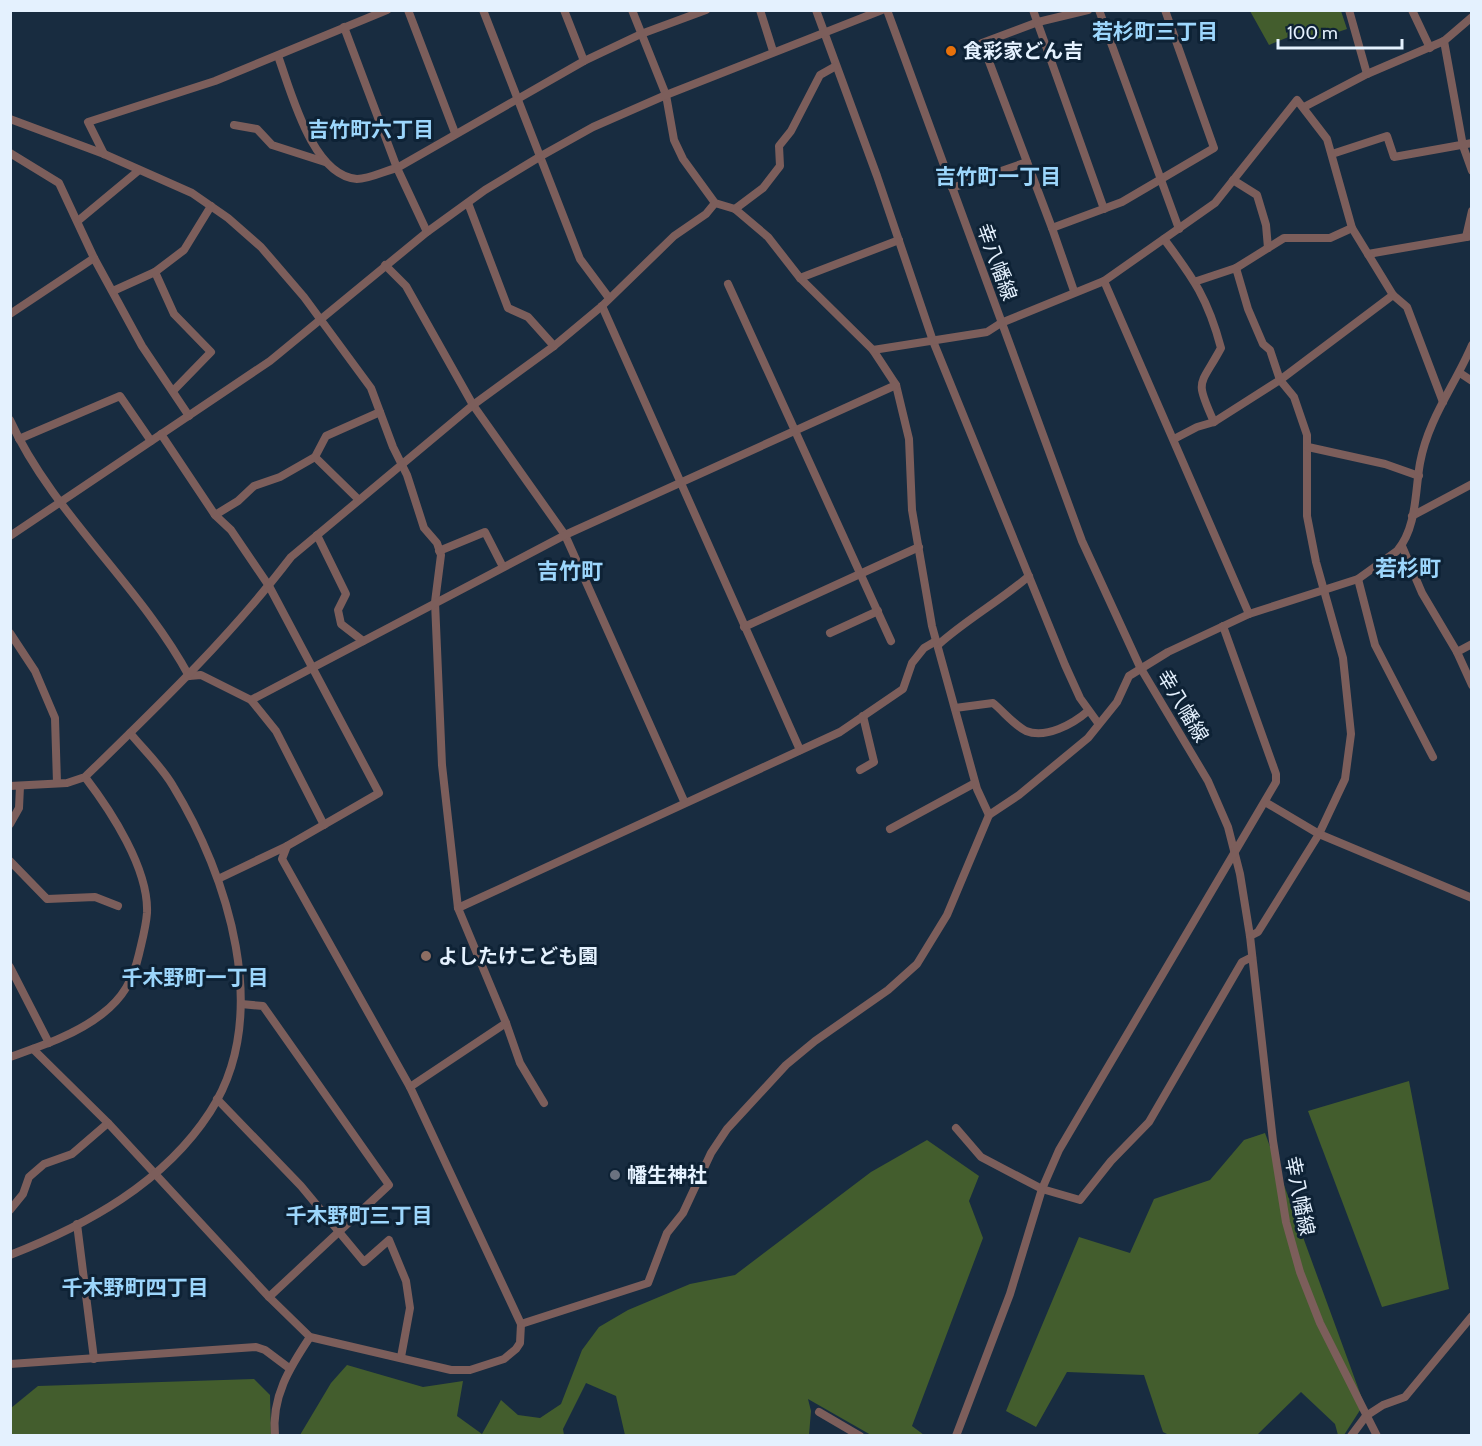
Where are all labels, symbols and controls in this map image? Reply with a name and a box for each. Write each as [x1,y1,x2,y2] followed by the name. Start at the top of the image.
[1278,12,1402,50] scale bar
[1092,19,1218,44] district label: 若杉町三丁目
[1287,22,1338,44] text: 100 m
[963,39,1083,63] place label: 食彩家どん吉
[944,44,958,58] marker: 食彩家どん吉
[308,117,434,142] district label: 吉竹町六丁目
[935,164,1061,189] district label: 吉竹町一丁目
[972,220,1022,304] street label: 幸八幡線
[1375,555,1441,582] district label: 若杉町
[537,558,603,585] district label: 吉竹町
[1152,666,1214,746] street label: 幸八幡線
[438,944,598,968] place label: よしたけこども園
[419,949,433,963] marker: よしたけこども園
[122,965,269,990] district label: 千木野町一丁目
[1281,1154,1319,1238] street label: 幸八幡線
[627,1163,707,1187] place label: 幡生神社
[608,1168,622,1182] marker: 幡生神社
[286,1203,433,1228] district label: 千木野町三丁目
[62,1275,209,1300] district label: 千木野町四丁目

